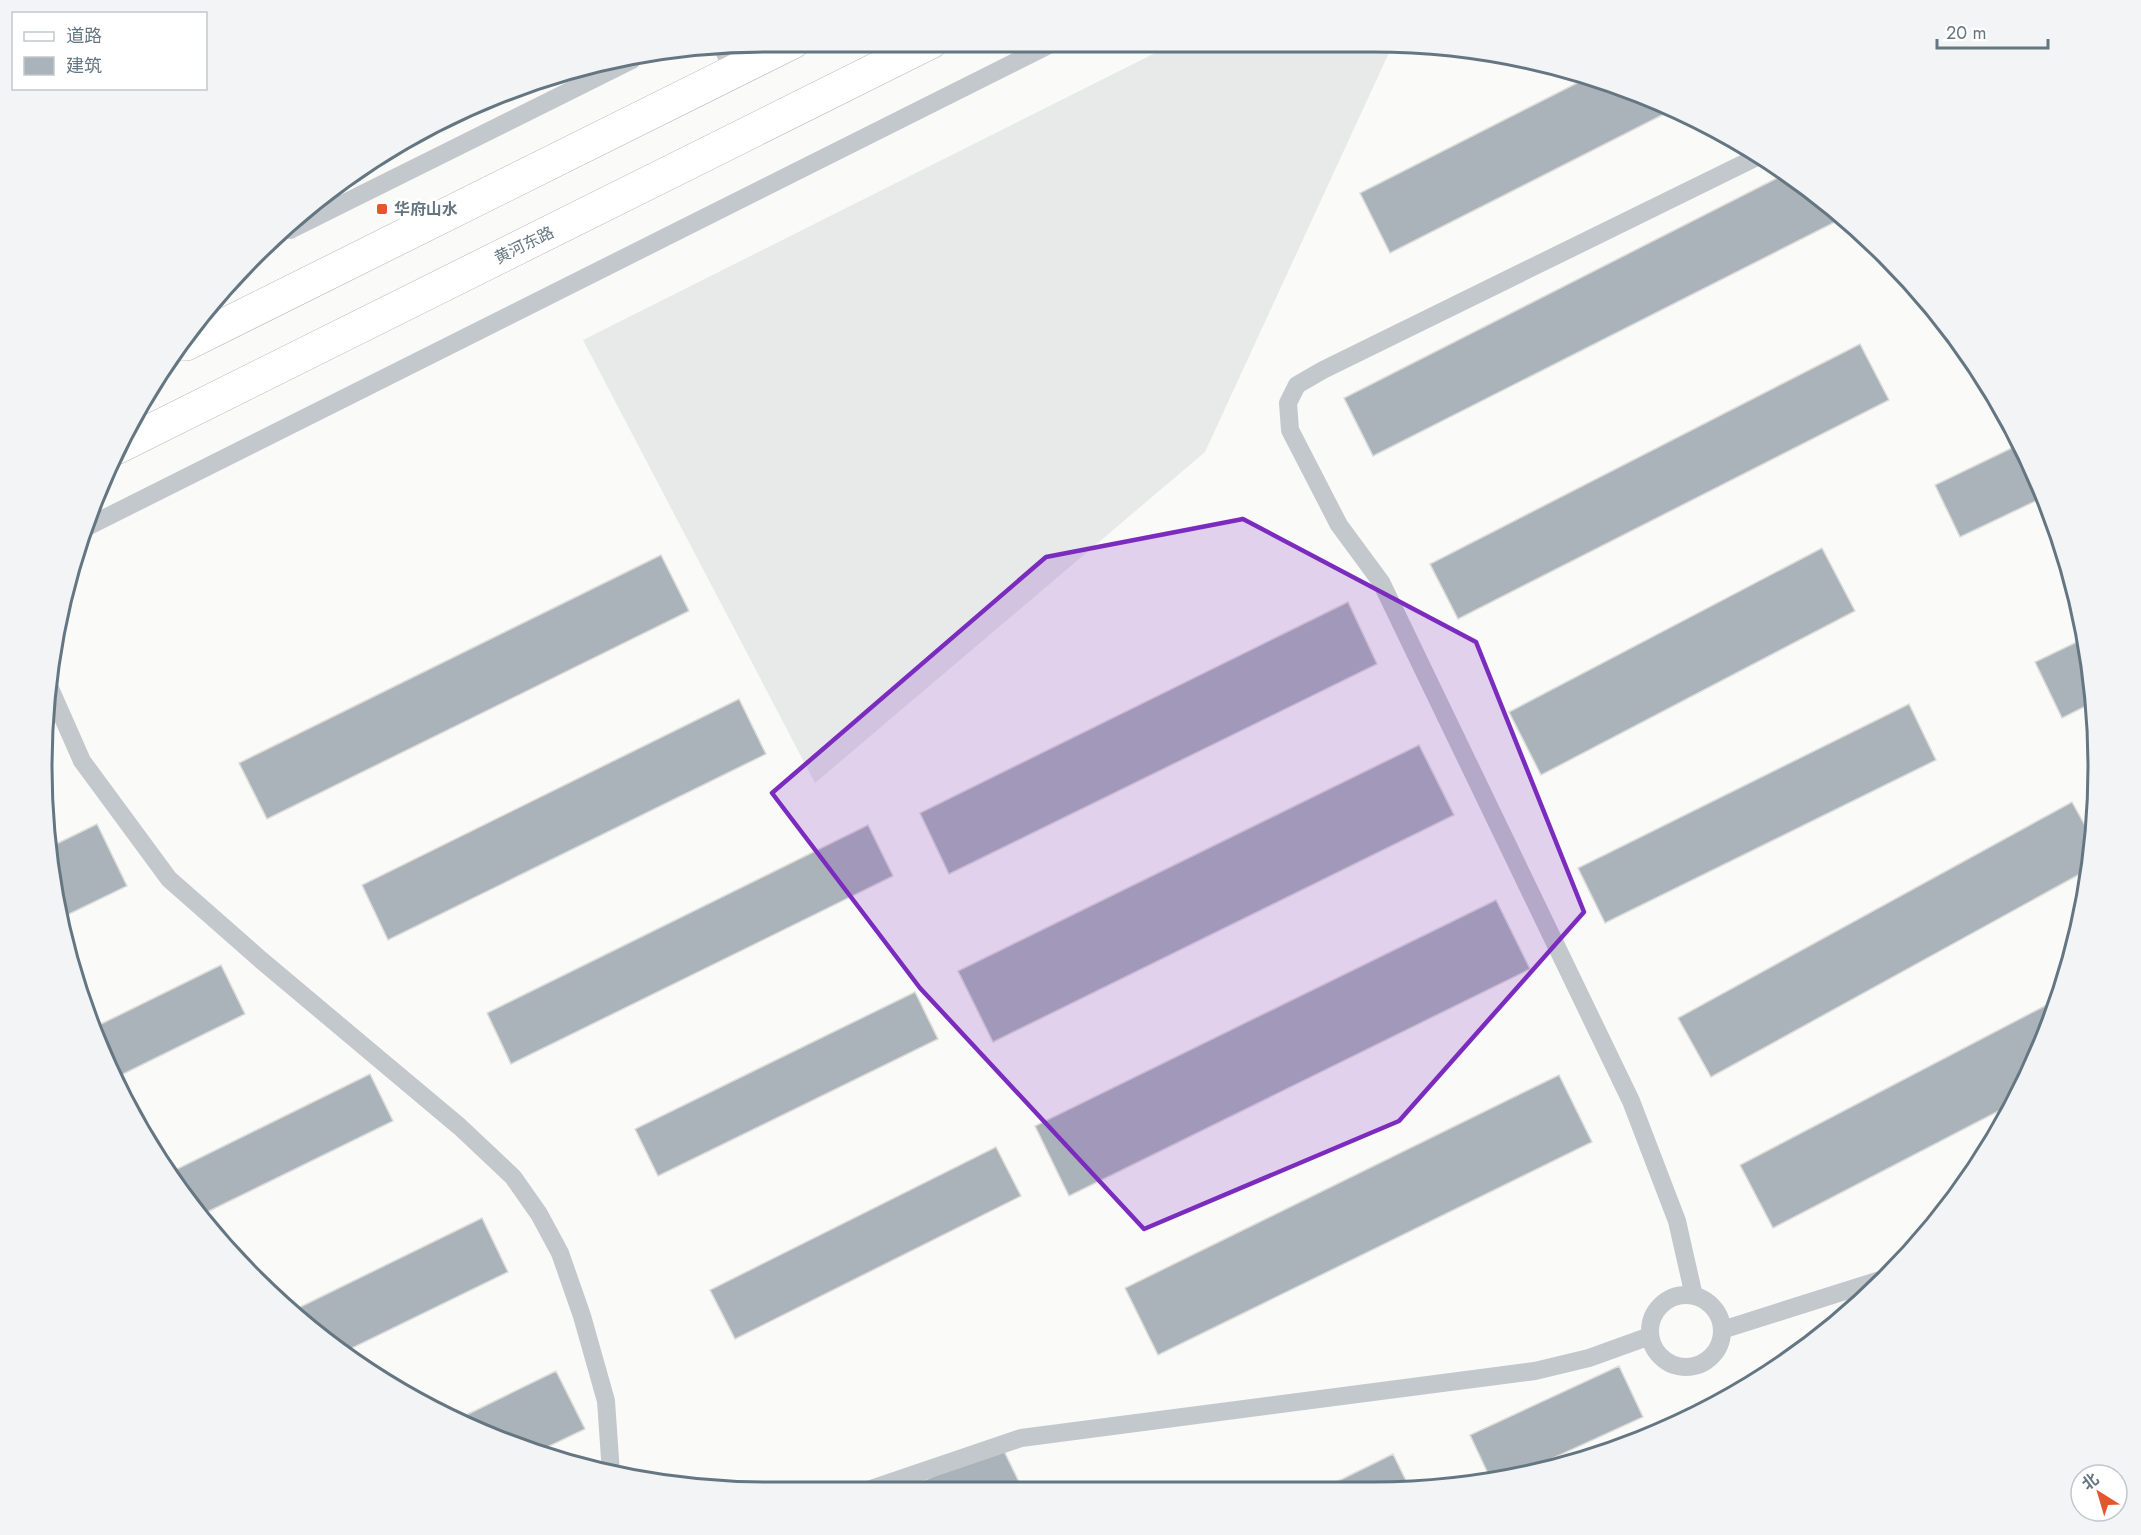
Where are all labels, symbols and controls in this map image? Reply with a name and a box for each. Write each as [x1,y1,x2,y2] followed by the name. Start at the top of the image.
[12,12,207,90] legend
[1937,12,2048,50] scale bar
[1946,20,1986,46] text: 20 m
[66,23,102,49] text: 道路
[66,53,102,79] text: 建筑
[394,198,458,221] place label: 华府山水
[375,202,389,216] marker: 华府山水
[490,221,558,269] street label: 黄河东路
[2069,1463,2129,1523] north arrow
[2077,1467,2104,1495] text: 北

